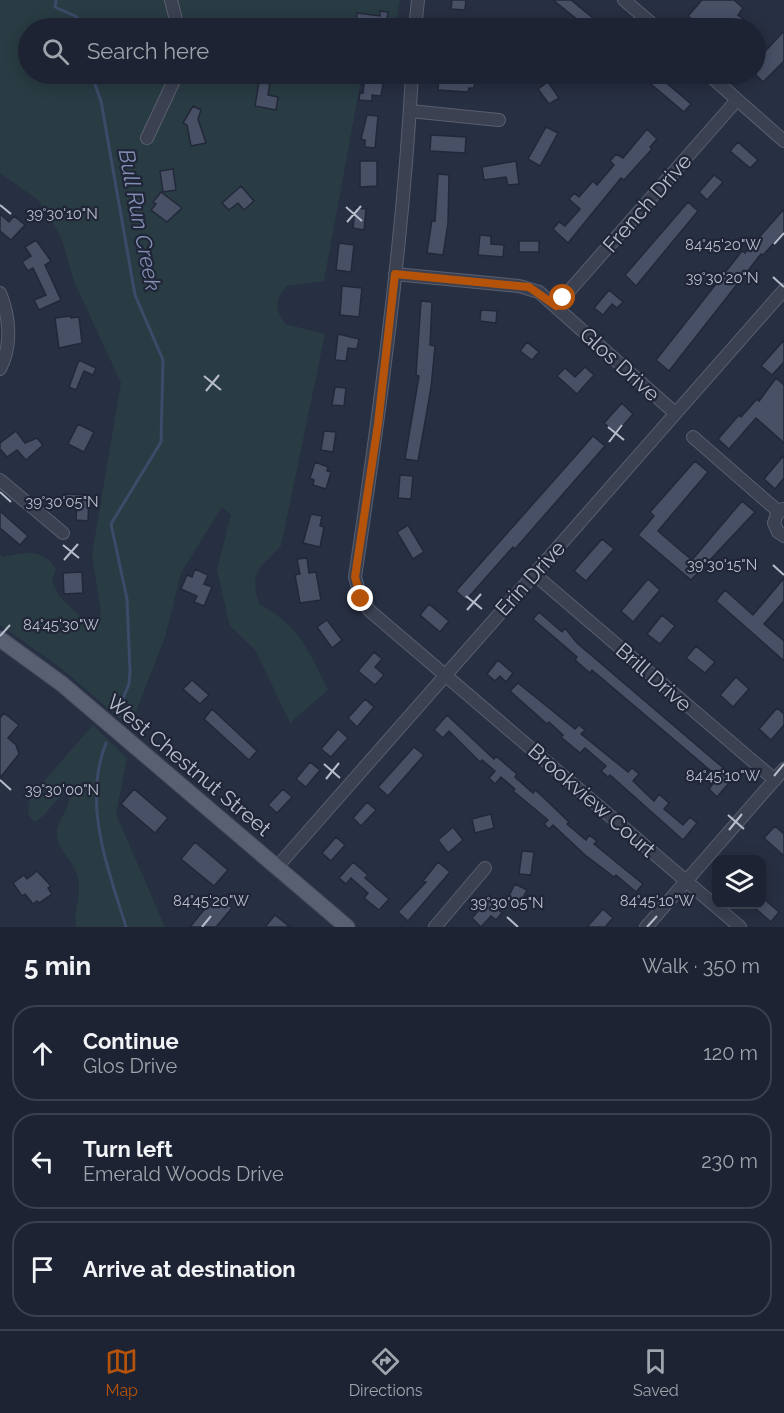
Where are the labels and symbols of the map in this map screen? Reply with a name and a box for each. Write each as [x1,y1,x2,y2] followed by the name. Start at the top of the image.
[114,147,167,293] water label: Bull Run Creek
[597,149,697,257] street label: French Drive
[26,205,98,223] text: 39°30'10"N
[685,236,761,254] text: 84°45'20"W
[686,269,758,287] text: 39°30'20"N
[549,284,575,310] route start
[575,322,665,406] street label: Glos Drive
[25,493,99,511] text: 39°30'05"N
[490,535,570,621] street label: Erin Drive
[687,556,757,574] text: 39°30'15"N
[347,585,373,611] route end
[23,616,99,634] text: 84°45'30"W
[611,637,697,717] street label: Brill Drive
[102,689,276,841] street label: West Chestnut Street
[523,738,661,862] street label: Brookview Court
[686,767,761,785] text: 84°45'10"W
[25,781,99,799] text: 39°30'00"N
[173,892,249,910] text: 84°45'20"W
[620,892,695,910] text: 84°45'10"W
[470,894,544,912] text: 39°30'05"N

